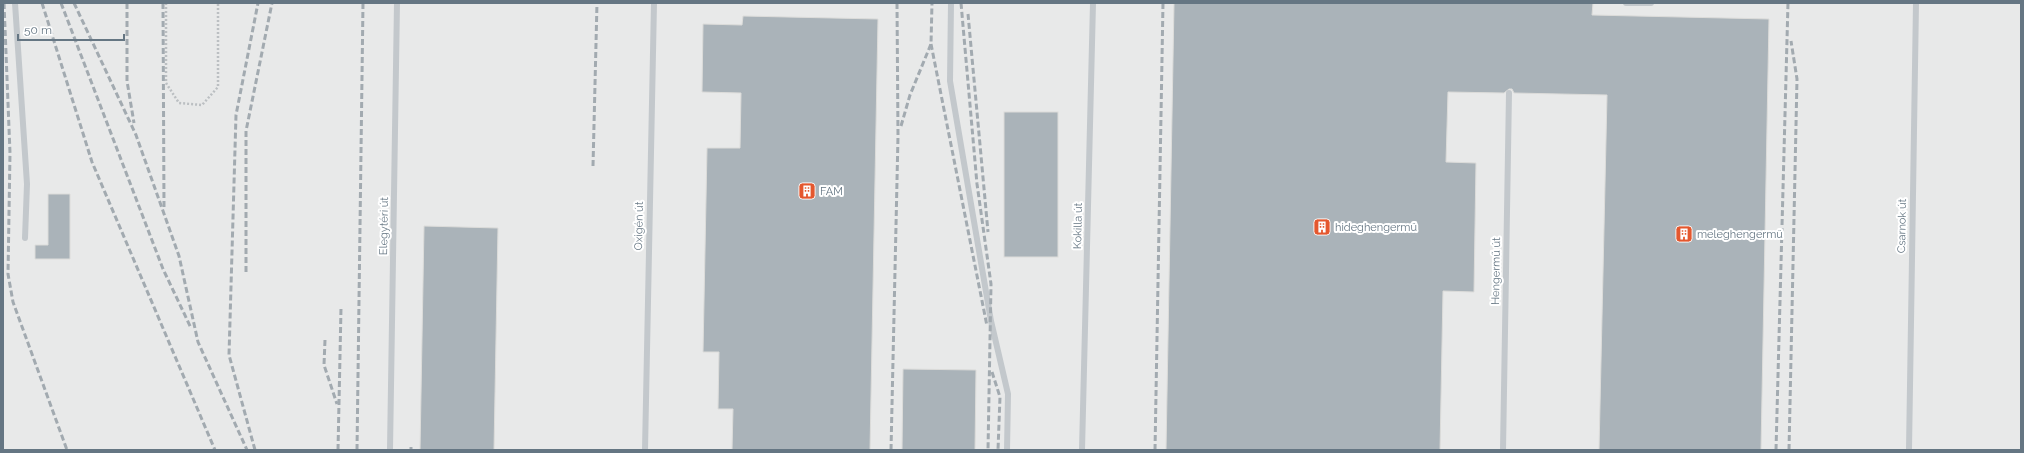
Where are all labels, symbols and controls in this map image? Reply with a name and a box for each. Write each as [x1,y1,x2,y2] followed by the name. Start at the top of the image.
[18,16,124,42] scale bar
[24,23,52,37] text: 50 m
[797,181,817,201] building icon: FAM
[820,185,843,198] place label: FAM
[377,196,391,255] street label: Elegytéri út
[1895,198,1909,253] street label: Csarnok út
[632,201,646,251] street label: Oxigén út
[1071,202,1085,249] street label: Kokilla út
[1312,217,1332,237] building icon: hideghengermű
[1335,221,1417,234] place label: hideghengermű
[1674,224,1694,244] building icon: meleghengermű
[1697,228,1783,241] place label: meleghengermű
[1489,237,1503,305] street label: Hengermű út

